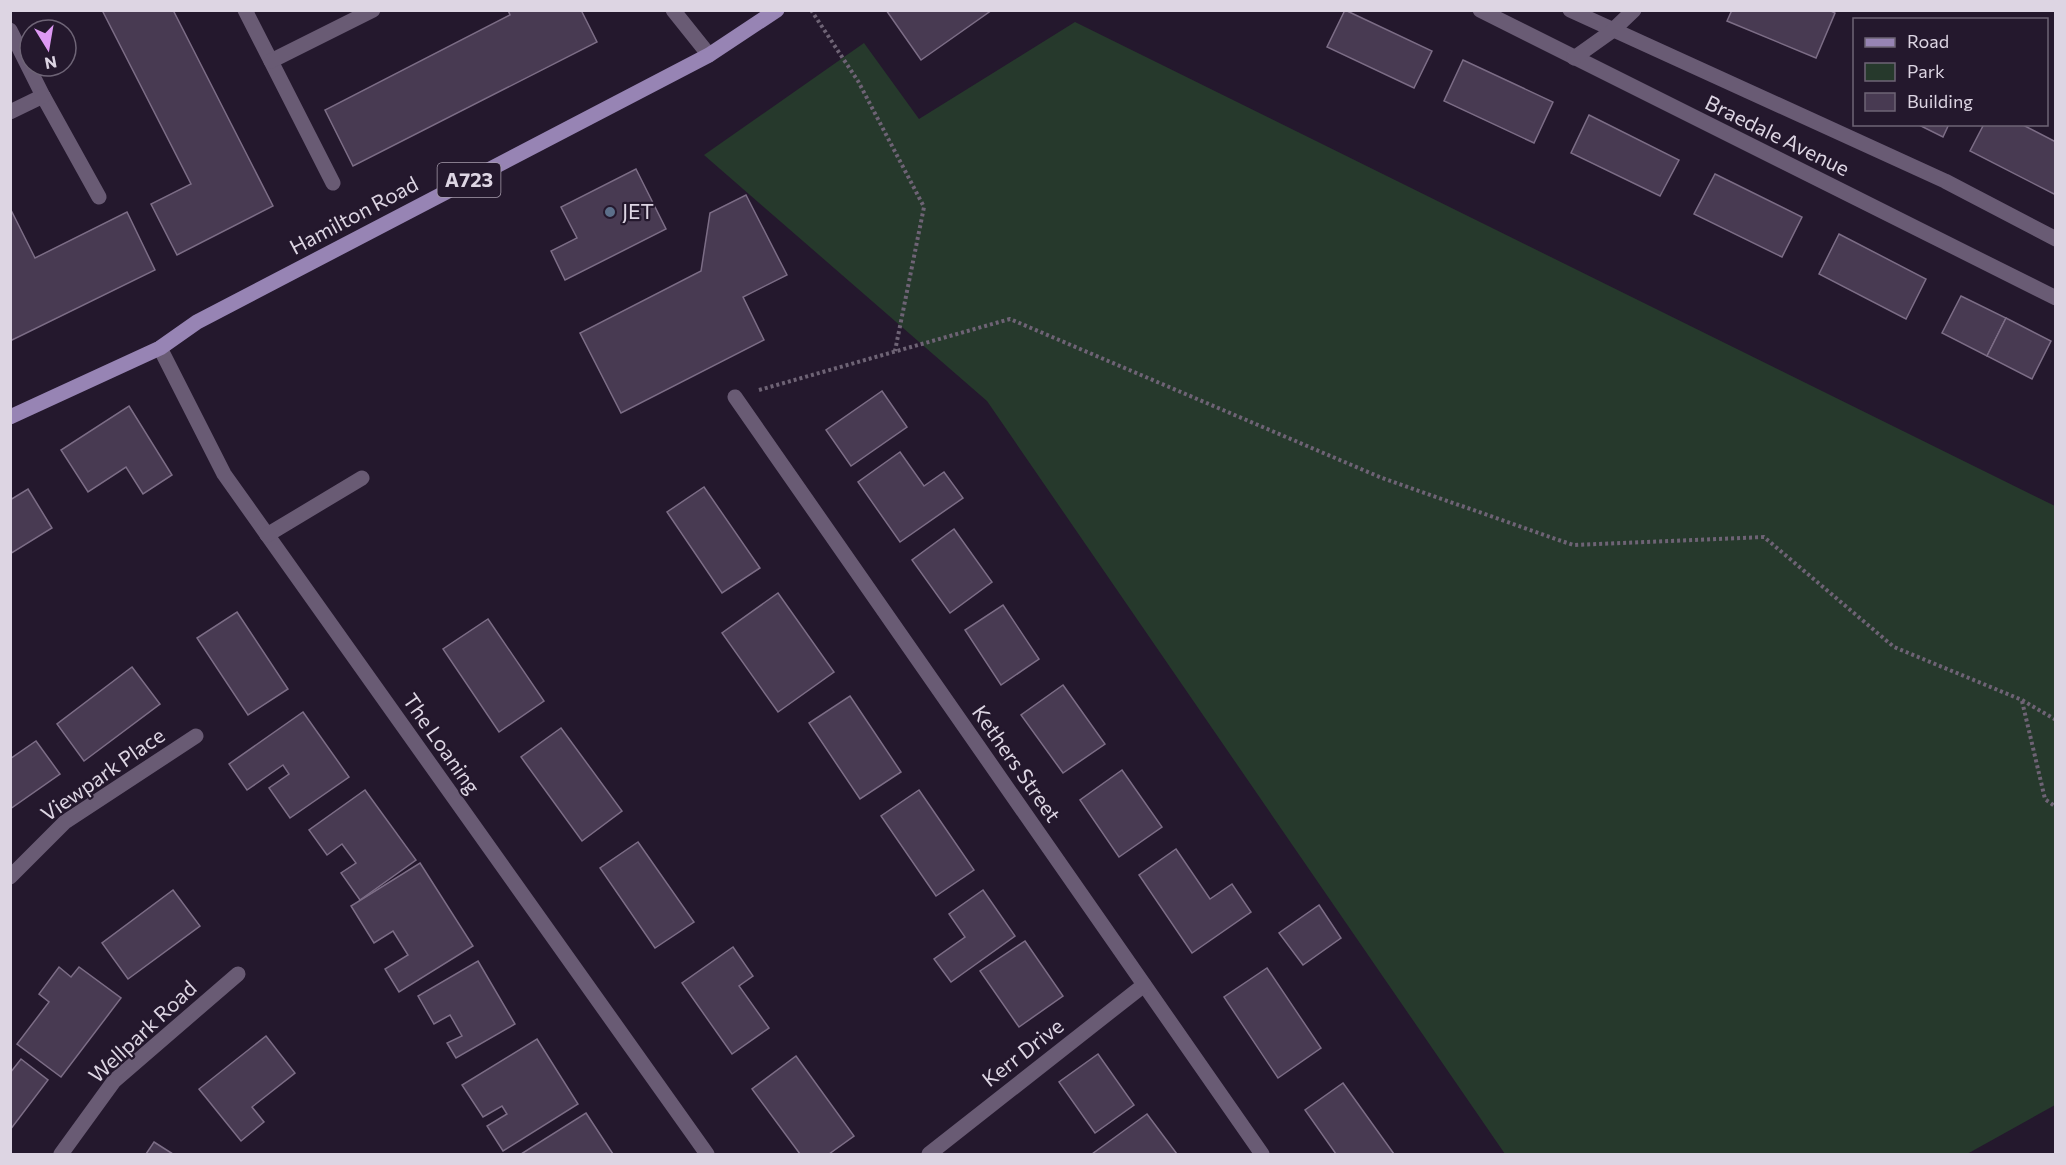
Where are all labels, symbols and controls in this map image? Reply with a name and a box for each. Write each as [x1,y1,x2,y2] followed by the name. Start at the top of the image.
[18,18,78,78] north arrow
[1853,18,2048,126] legend
[1907,30,1949,52] text: Road
[43,53,59,74] text: N
[1907,60,1945,82] text: Park
[1701,89,1854,180] street label: Braedale Avenue
[1907,90,1973,112] text: Building
[438,163,500,197] road number: A723
[285,170,422,259] street label: Hamilton Road
[622,198,654,223] place label: JET
[603,205,617,219] marker: JET
[398,688,486,798] street label: The Loaning
[968,700,1067,826] street label: Kethers Street
[35,722,169,826] street label: Viewpark Place
[83,975,201,1087] street label: Wellpark Road
[977,1012,1068,1091] street label: Kerr Drive

